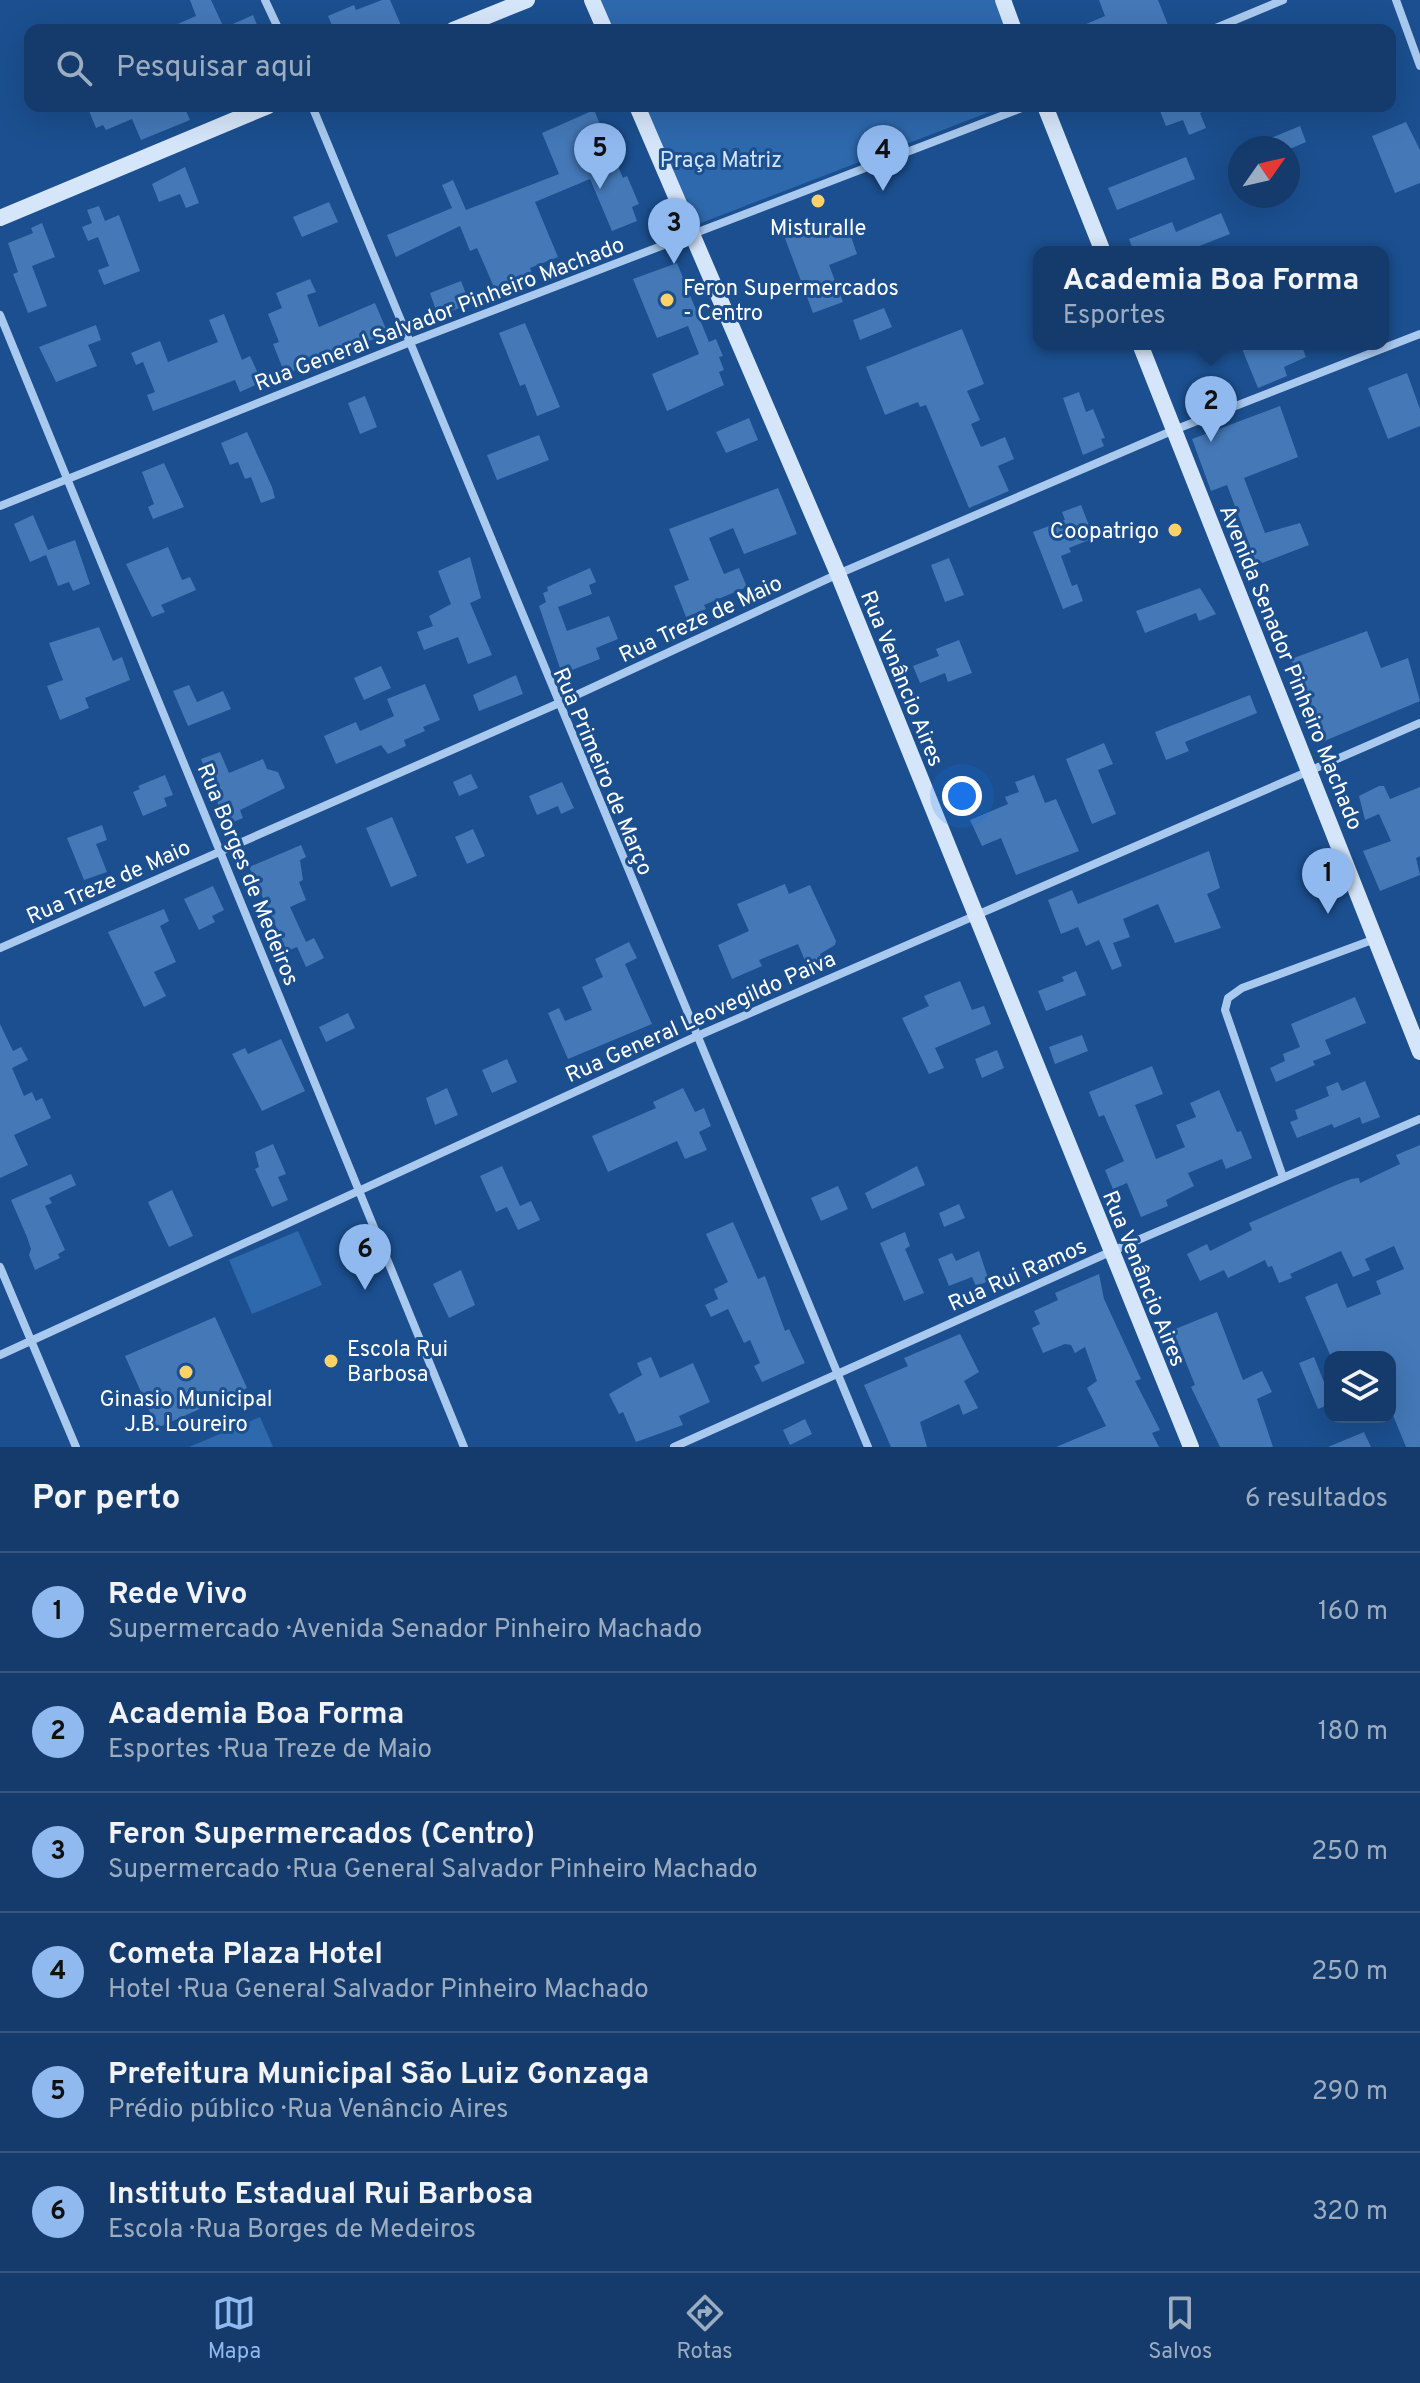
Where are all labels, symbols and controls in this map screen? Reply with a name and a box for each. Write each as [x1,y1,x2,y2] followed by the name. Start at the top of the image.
[24,24,1396,112] search box
[52,46,96,90] icon: search
[116,50,312,87] text: Pesquisar aqui
[574,123,626,189] pin: 5
[857,125,909,191] pin: 4
[1228,136,1300,208] north arrow
[660,148,782,175] park label: Praça Matriz
[809,192,827,210] marker: Misturalle
[648,198,700,264] pin: 3
[770,216,866,243] place label: Misturalle
[251,232,629,399] street label: Rua General Salvador Pinheiro Machado
[1033,246,1389,350] popup
[1063,263,1359,300] text: Academia Boa Forma
[683,276,899,328] place label: Feron Supermercados - Centro
[658,291,676,309] marker: Feron Supermercados - Centro
[1063,300,1166,333] text: Esportes
[1185,376,1237,442] pin: 2
[1212,502,1367,834] street label: Avenida Senador Pinheiro Machado
[1050,519,1159,546] place label: Coopatrigo
[1166,521,1184,539] marker: Coopatrigo
[615,571,787,670] street label: Rua Treze de Maio
[853,587,948,771] street label: Rua Venâncio Aires
[546,664,658,880] street label: Rua Primeiro de Março
[190,760,304,990] street label: Rua Borges de Medeiros
[942,776,982,816] your location
[23,835,195,932] street label: Rua Treze de Maio
[1302,848,1354,914] pin: 1
[562,946,840,1090] street label: Rua General Leovegildo Paiva
[1095,1187,1190,1371] street label: Rua Venâncio Aires
[339,1224,391,1290] pin: 6
[945,1234,1091,1319] street label: Rua Rui Ramos
[347,1337,448,1389] place label: Escola Rui Barbosa
[1324,1351,1396,1423] map controls
[1324,1351,1396,1423] button: layers
[322,1352,340,1370] marker: Escola Rui Barbosa
[177,1363,195,1381] marker: Ginasio Municipal J.B. Loureiro
[99,1387,273,1439] place label: Ginasio Municipal J.B. Loureiro
[32,1478,181,1521] text: Por perto
[1245,1483,1388,1516] text: 6 resultados
[108,1577,248,1614] text: Rede Vivo
[53,1596,63,1629] text: 1
[1318,1596,1388,1629] text: 160 m
[108,1614,702,1647] text: Supermercado · Avenida Senador Pinheiro Machado
[108,1697,404,1734] text: Academia Boa Forma
[50,1716,66,1749] text: 2
[1318,1716,1388,1749] text: 180 m
[108,1734,432,1767] text: Esportes · Rua Treze de Maio
[108,1817,535,1854] text: Feron Supermercados (Centro)
[50,1836,66,1869] text: 3
[1311,1836,1388,1869] text: 250 m
[108,1854,758,1887] text: Supermercado · Rua General Salvador Pinheiro Machado
[108,1937,383,1974] text: Cometa Plaza Hotel
[50,1956,66,1989] text: 4
[1311,1956,1388,1989] text: 250 m
[108,1974,649,2007] text: Hotel · Rua General Salvador Pinheiro Machado
[108,2057,649,2094] text: Prefeitura Municipal São Luiz Gonzaga
[50,2076,66,2109] text: 5
[1312,2076,1388,2109] text: 290 m
[108,2094,508,2127] text: Prédio público · Rua Venâncio Aires
[108,2177,533,2214] text: Instituto Estadual Rui Barbosa
[50,2196,66,2229] text: 6
[1312,2196,1388,2229] text: 320 m
[108,2214,476,2247] text: Escola · Rua Borges de Medeiros
[208,2291,261,2366] tab: Mapa
[677,2291,733,2366] tab: Rotas
[1148,2291,1212,2366] tab: Salvos

